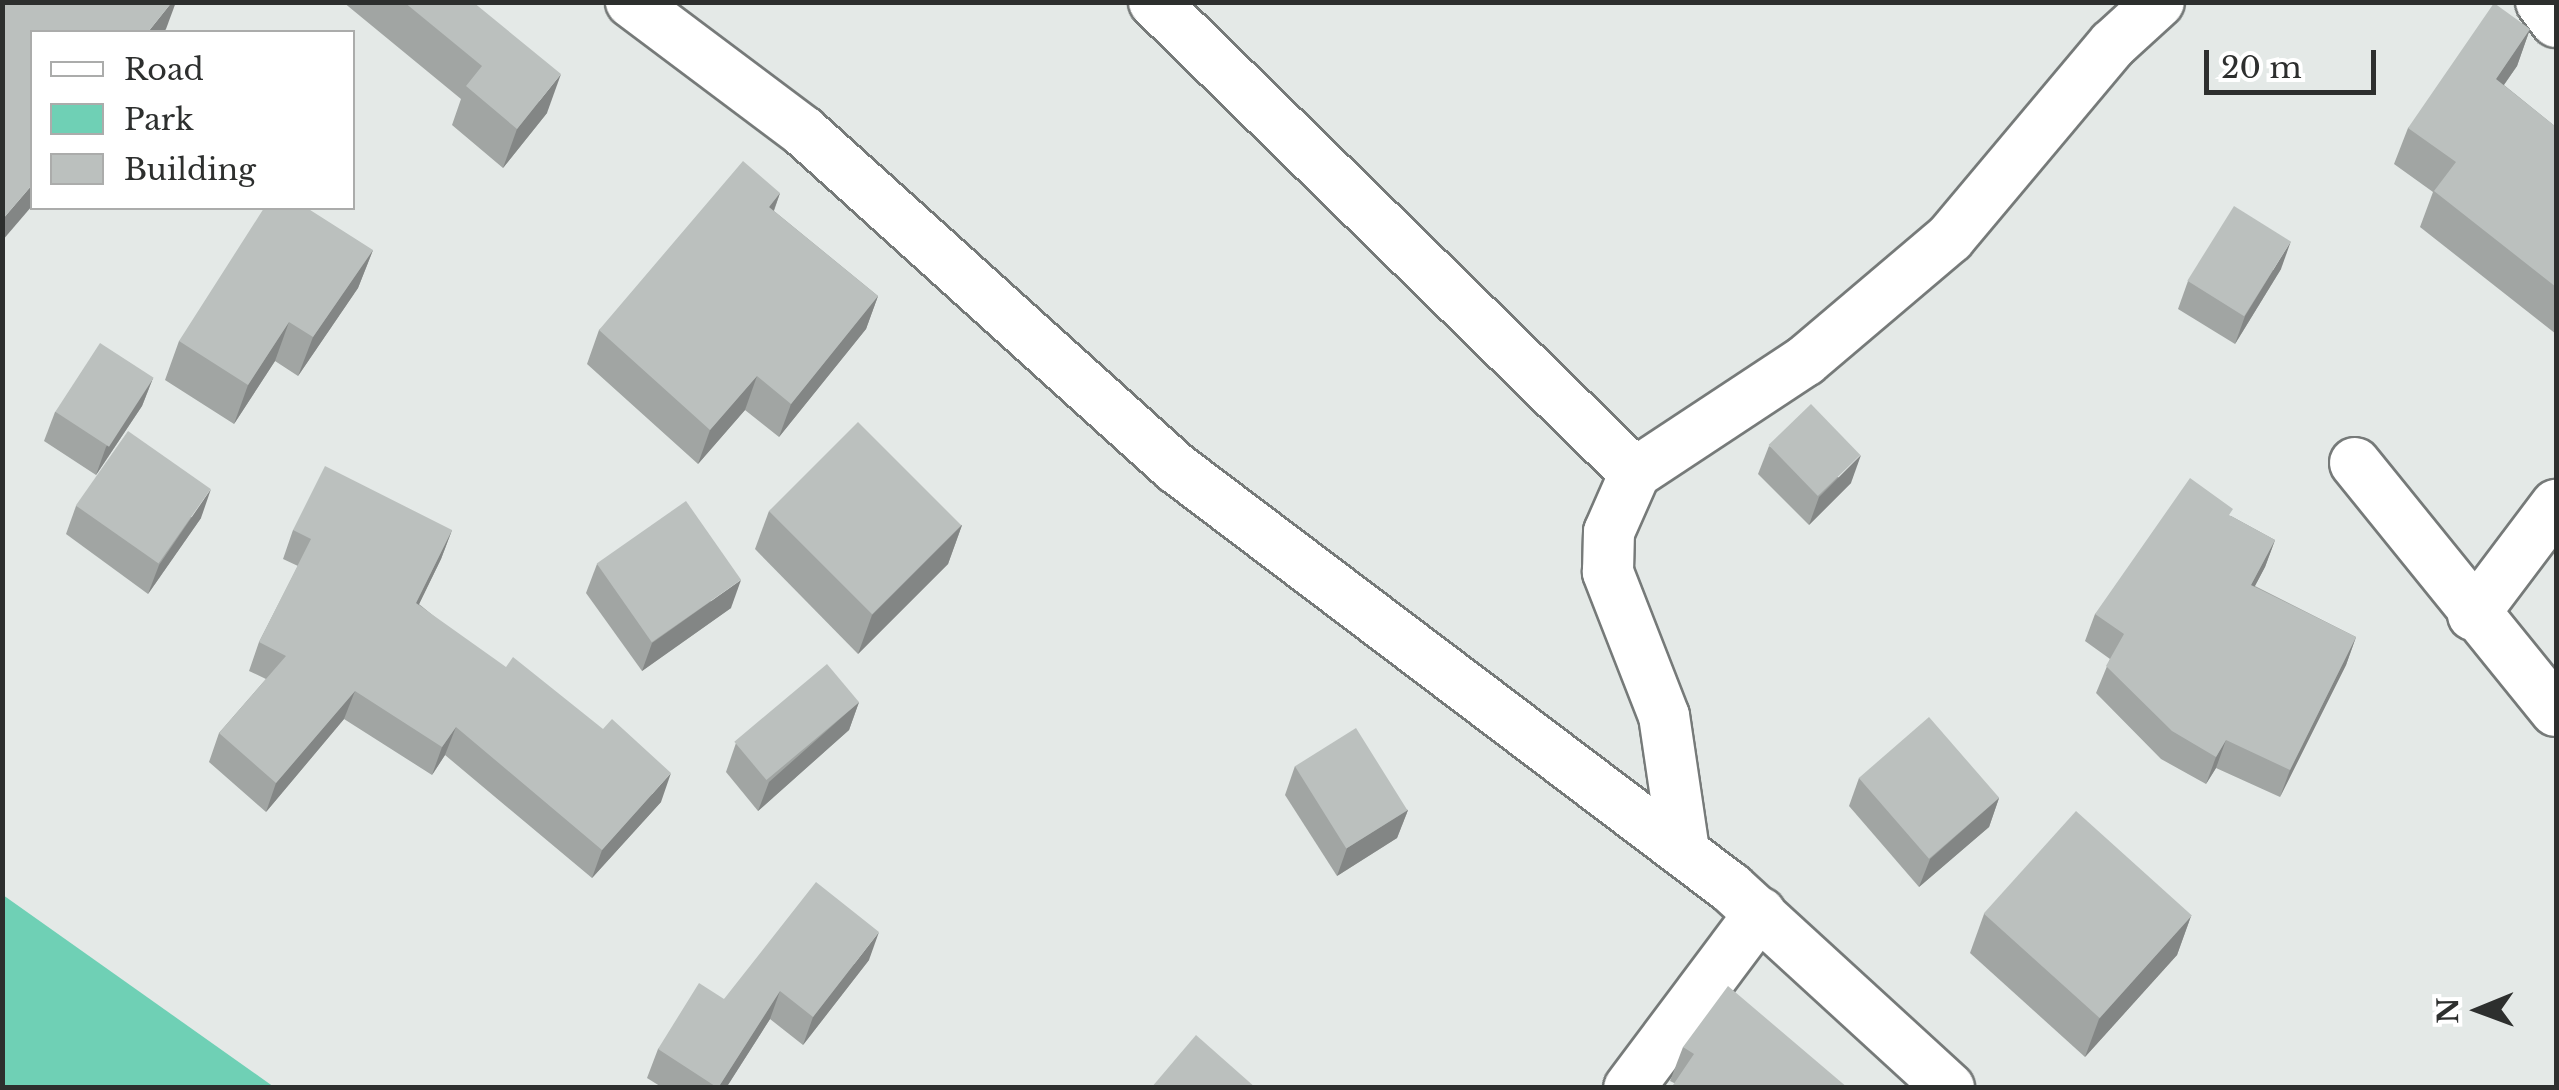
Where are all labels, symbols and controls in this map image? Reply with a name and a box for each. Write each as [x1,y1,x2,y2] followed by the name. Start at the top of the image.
[30,30,355,210] legend
[2209,30,2382,92] scale bar
[2221,49,2302,86] text: 20 m
[124,51,204,88] text: Road
[124,101,194,138] text: Park
[124,151,256,188] text: Building
[2429,960,2529,1060] north arrow
[2431,997,2466,1024] text: N

